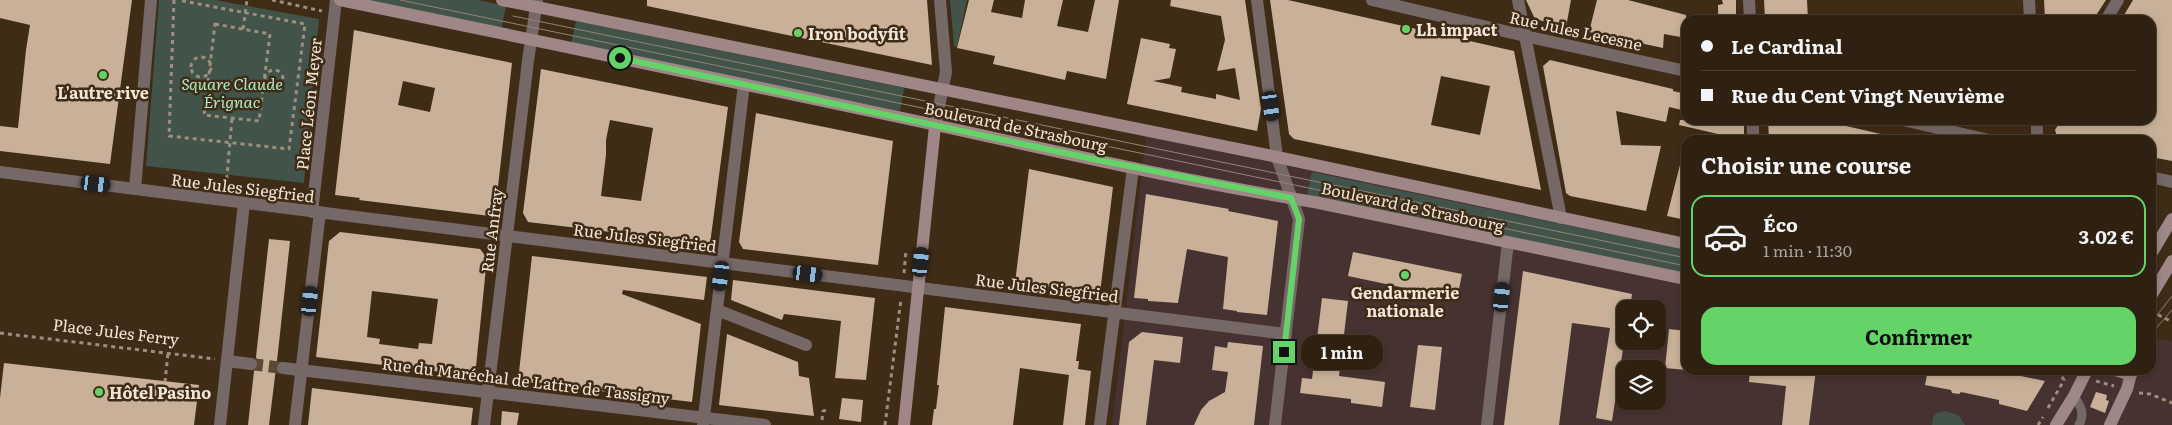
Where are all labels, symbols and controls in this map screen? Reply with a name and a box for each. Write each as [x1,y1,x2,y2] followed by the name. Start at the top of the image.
[1507,4,1645,56] street label: Rue Jules Lecesne
[1416,17,1498,41] place label: Lh impact
[808,21,906,45] place label: Iron bodyfit
[1400,23,1412,35] marker: Lh impact
[792,27,804,39] marker: Iron bodyfit
[1731,32,1843,60] text: Le Cardinal
[289,36,327,171] street label: Place Léon Meyer
[609,47,631,69] route start
[97,69,109,81] marker: L'autre rive
[181,71,283,113] park label: Square Claude Érignac
[57,80,149,104] place label: L'autre rive
[1731,81,2004,109] text: Rue du Cent Vingt Neuvième
[1261,90,1280,122] car
[922,95,1110,157] street label: Boulevard de Strasbourg
[1701,148,1911,181] text: Choisir une course
[170,166,316,208] street label: Rue Jules Siegfried
[80,175,111,193] car
[1319,175,1507,237] street label: Boulevard de Strasbourg
[474,185,508,274] street label: Rue Anfray
[1763,210,1798,238] text: Éco
[1703,214,1748,259] icon: car
[572,216,718,258] street label: Rue Jules Siegfried
[2079,222,2134,250] text: 3.02 €
[1763,238,1852,262] text: 1 min · 11:30
[911,246,930,278] car
[711,260,730,292] car
[792,265,823,283] car
[974,266,1120,308] street label: Rue Jules Siegfried
[1399,269,1411,281] marker: Gendarmerie nationale
[1351,280,1459,322] place label: Gendarmerie nationale
[1492,281,1511,313] car
[300,285,319,317] car
[1616,300,1666,410] map controls
[1616,300,1666,350] button: locate
[1701,307,2136,365] button: Confirmer
[52,311,181,351] street label: Place Jules Ferry
[1302,334,1384,370] callout: 1 min
[1321,340,1363,364] text: 1 min
[1273,341,1295,363] route end
[381,350,672,410] street label: Rue du Maréchal de Lattre de Tassigny
[1616,360,1666,410] button: layers
[109,380,211,404] place label: Hôtel Pasino
[93,386,105,398] marker: Hôtel Pasino

